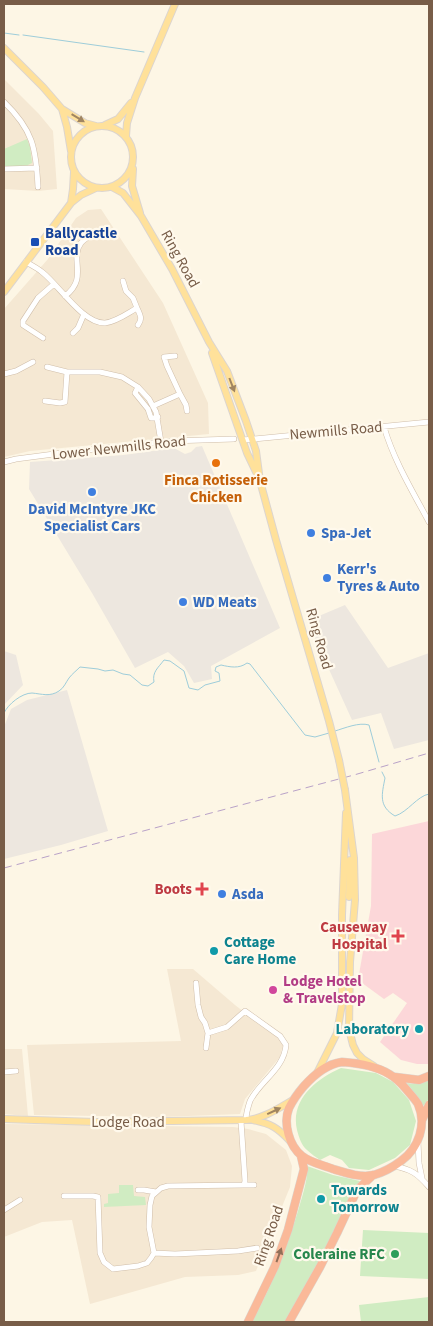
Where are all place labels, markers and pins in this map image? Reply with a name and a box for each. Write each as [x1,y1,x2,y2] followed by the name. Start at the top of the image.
[45,223,117,261] place label: Ballycastle Road
[29,236,41,248] marker: Ballycastle Road
[210,457,222,469] marker: Finca Rotisserie Chicken
[164,470,268,508] place label: Finca Rotisserie Chicken
[86,486,98,498] marker: David McIntyre JKC Specialist Cars
[28,499,156,537] place label: David McIntyre JKC Specialist Cars
[321,523,372,544] place label: Spa-Jet
[305,527,317,539] marker: Spa-Jet
[337,559,420,597] place label: Kerr's Tyres & Auto
[321,572,333,584] marker: Kerr's Tyres & Auto
[193,592,257,613] place label: WD Meats
[177,596,189,608] marker: WD Meats
[154,879,192,900] place label: Boots
[196,883,208,895] marker: Boots
[231,884,264,905] place label: Asda
[216,888,228,900] marker: Asda
[320,917,388,955] place label: Causeway Hospital
[391,929,405,943] marker: Causeway Hospital
[224,932,297,970] place label: Cottage Care Home
[208,945,220,957] marker: Cottage Care Home
[283,971,366,1009] place label: Lodge Hotel & Travelstop
[267,984,279,996] marker: Lodge Hotel & Travelstop
[336,1019,409,1040] place label: Laboratory
[413,1023,425,1035] marker: Laboratory
[331,1180,400,1218] place label: Towards Tomorrow
[315,1193,327,1205] marker: Towards Tomorrow
[293,1244,385,1265] place label: Coleraine RFC
[389,1248,401,1260] marker: Coleraine RFC

